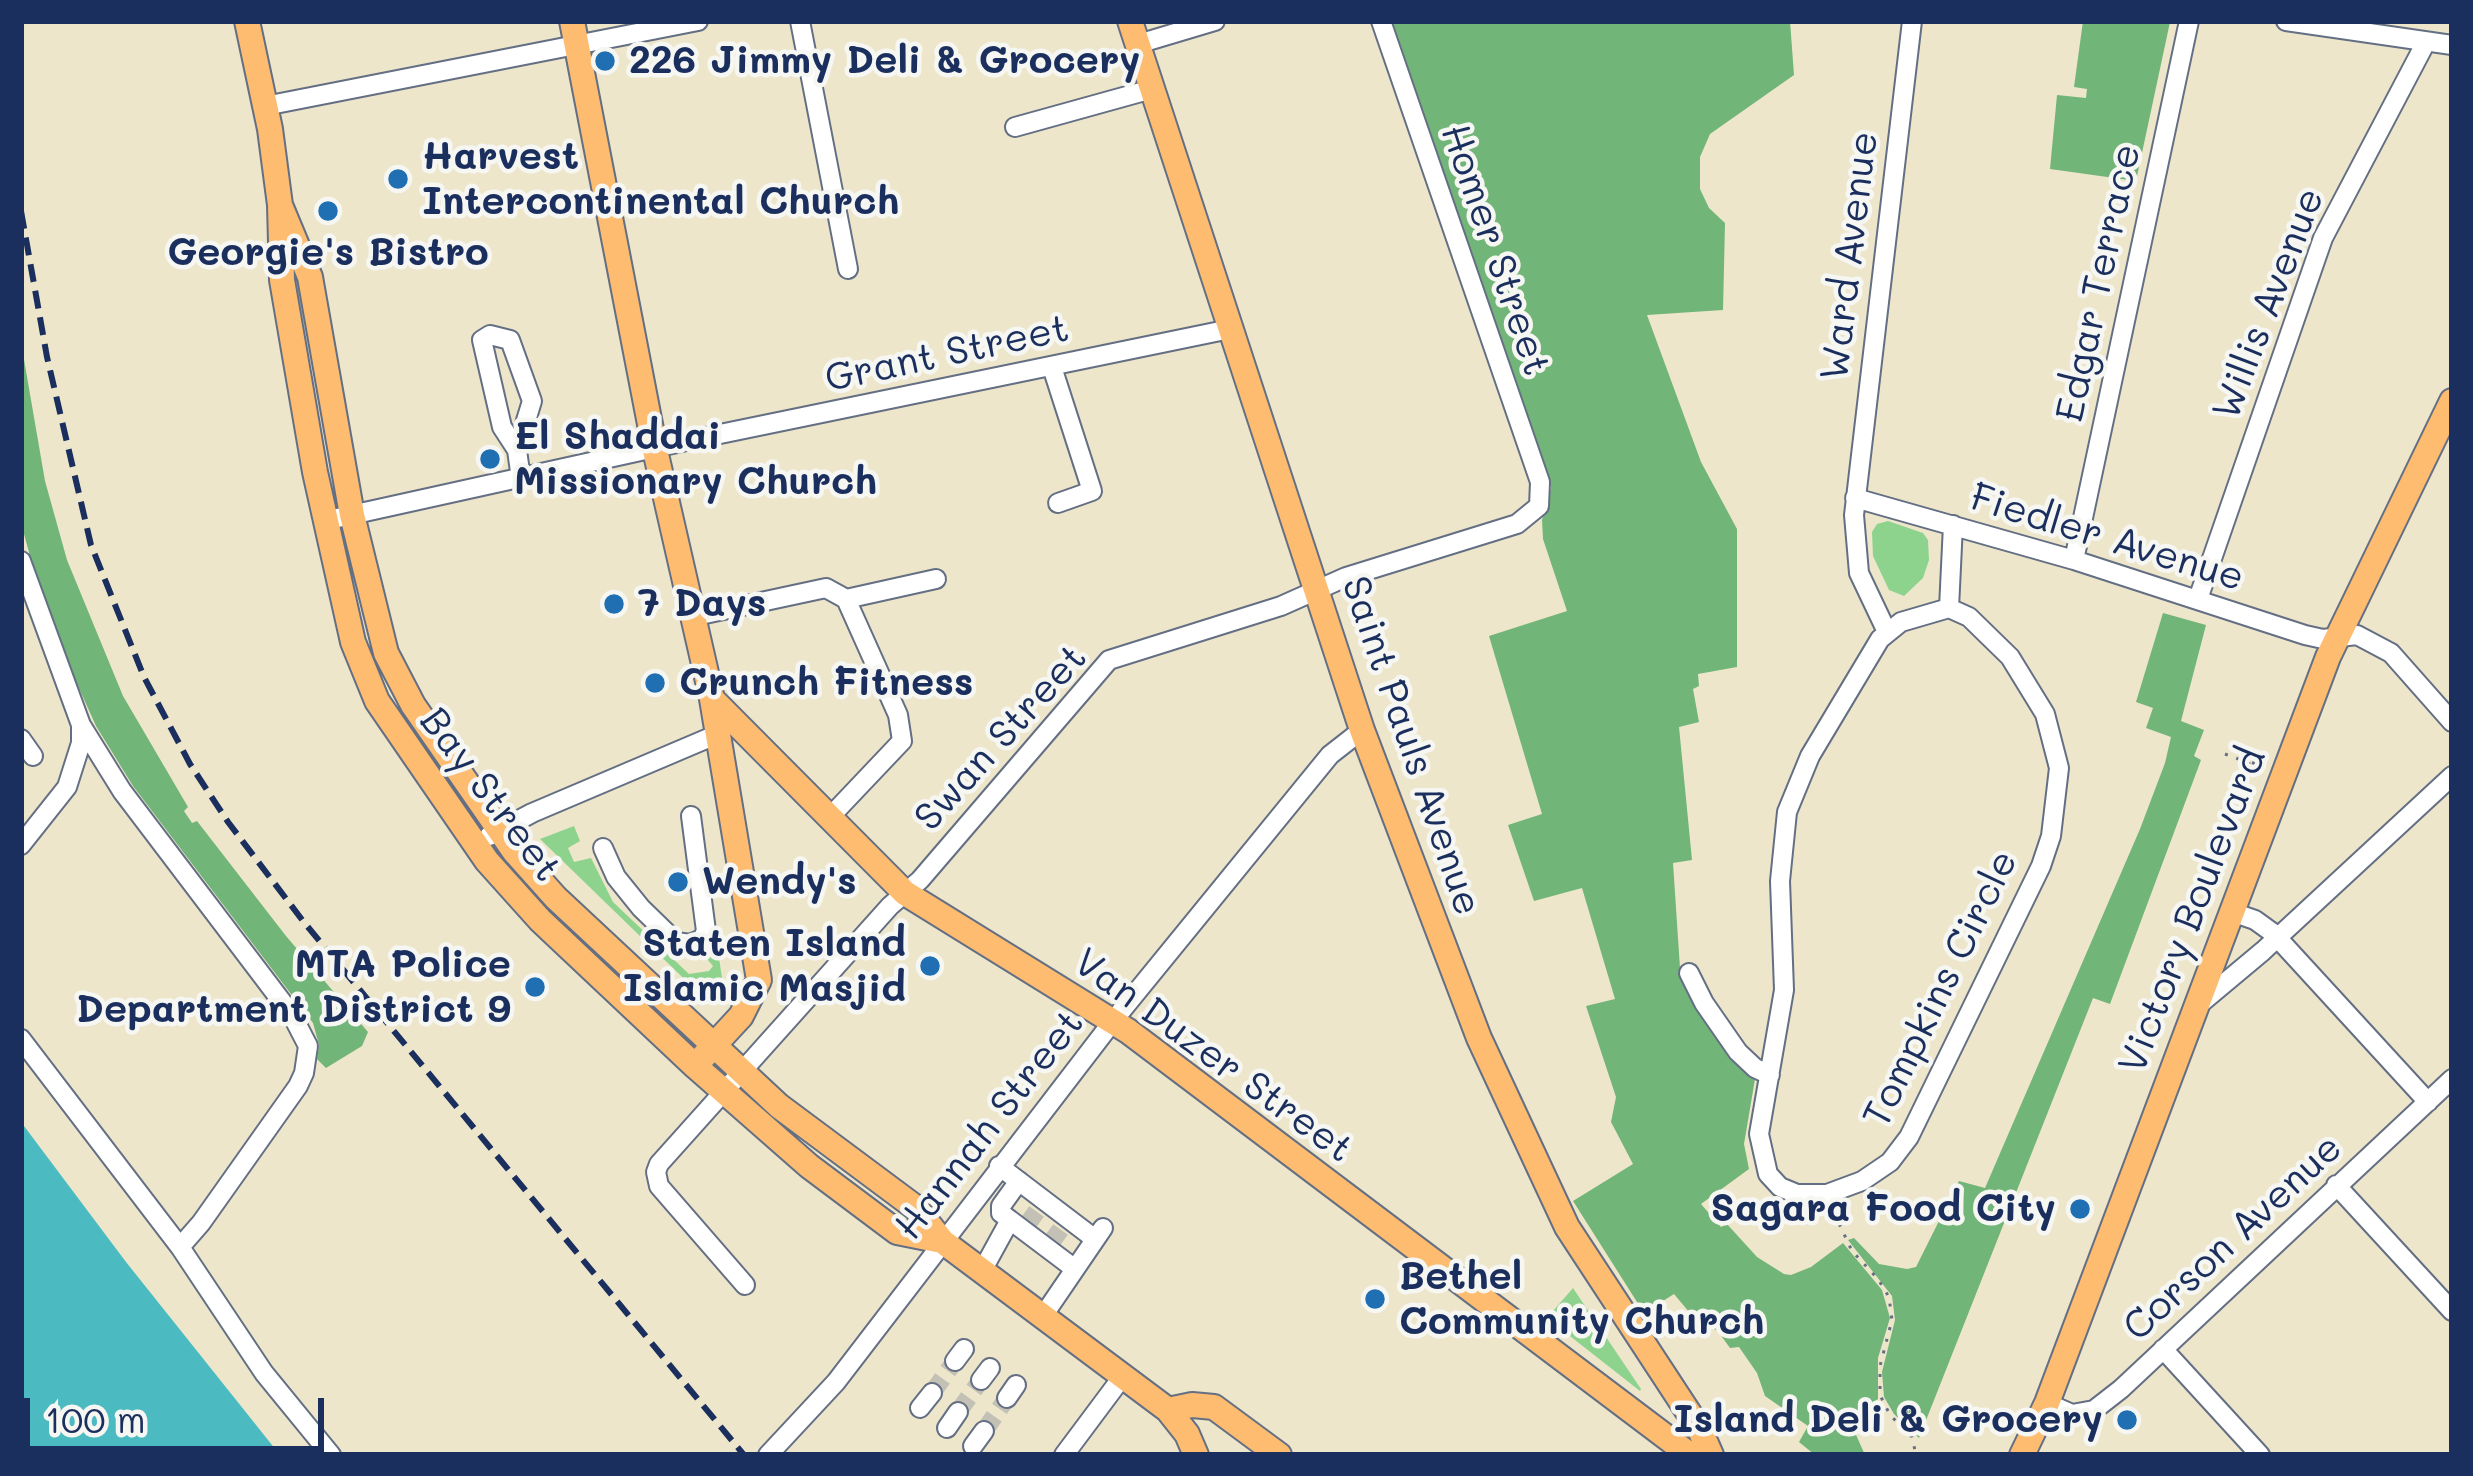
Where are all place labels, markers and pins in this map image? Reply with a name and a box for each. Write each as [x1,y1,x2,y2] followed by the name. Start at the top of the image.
[629,38,1140,84] place label: 226 Jimmy Deli & Grocery
[592,48,618,74] marker: 226 Jimmy Deli & Grocery
[422,134,899,225] place label: Harvest Intercontinental Church
[385,166,411,192] marker: Harvest Intercontinental Church
[315,198,341,224] marker: Georgie's Bistro
[167,230,489,276] place label: Georgie's Bistro
[514,414,877,505] place label: El Shaddai Missionary Church
[477,446,503,472] marker: El Shaddai Missionary Church
[638,581,766,627] place label: 7 Days
[601,591,627,617] marker: 7 Days
[679,660,973,706] place label: Crunch Fitness
[642,670,668,696] marker: Crunch Fitness
[702,859,857,905] place label: Wendy's
[665,869,691,895] marker: Wendy's
[623,921,906,1012] place label: Staten Island Islamic Masjid
[76,942,511,1033] place label: MTA Police Department District 9
[917,953,943,979] marker: Staten Island Islamic Masjid
[522,974,548,1000] marker: MTA Police Department District 9
[1710,1186,2056,1232] place label: Sagara Food City
[2067,1196,2093,1222] marker: Sagara Food City
[1399,1254,1764,1345] place label: Bethel Community Church
[1362,1286,1388,1312] marker: Bethel Community Church
[1674,1397,2103,1443] place label: Island Deli & Grocery
[2114,1407,2140,1433] marker: Island Deli & Grocery

